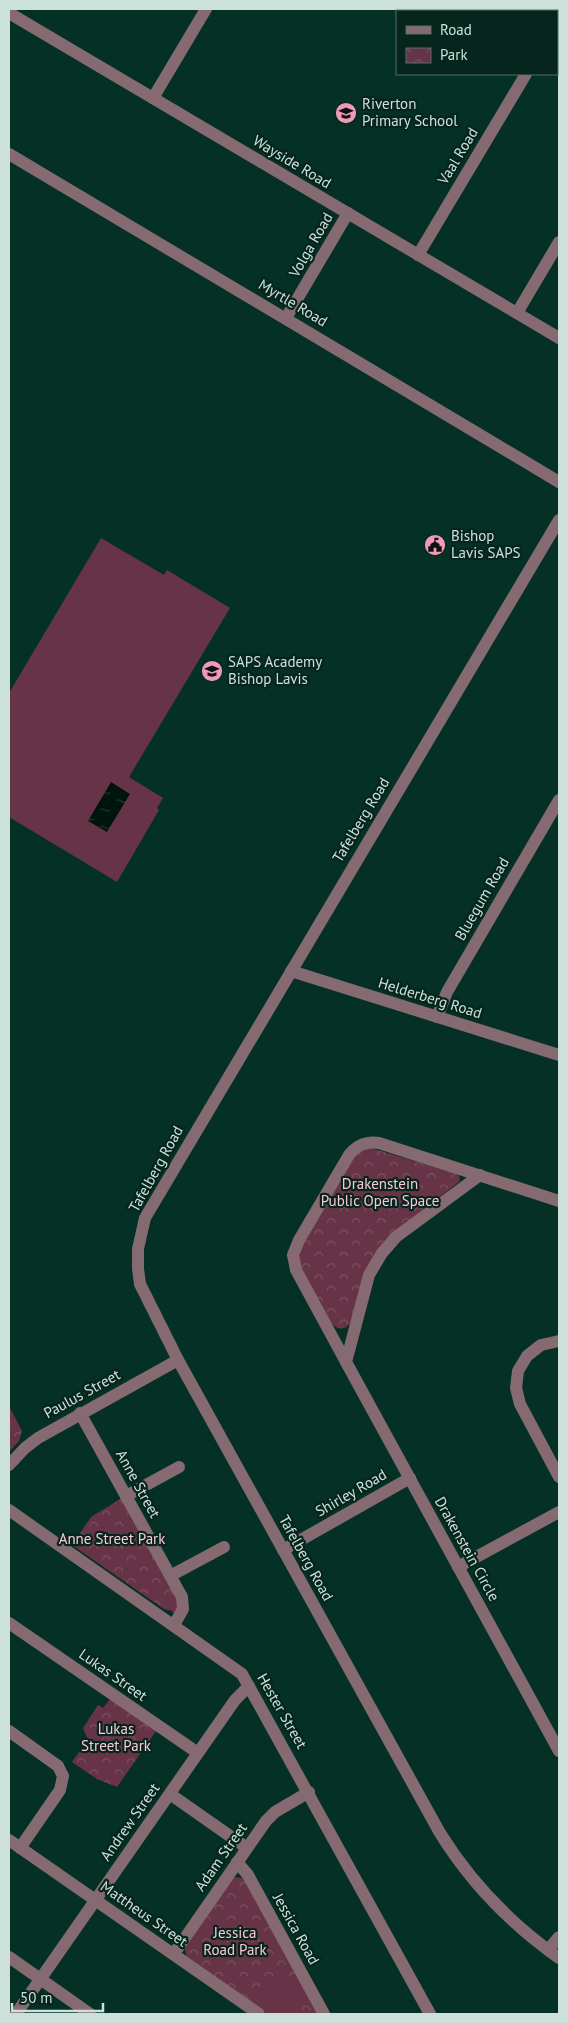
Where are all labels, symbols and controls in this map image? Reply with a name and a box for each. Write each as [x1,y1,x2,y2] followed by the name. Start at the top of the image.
[396,10,558,75] legend
[440,20,472,39] text: Road
[440,45,468,64] text: Park
[362,94,458,130] place label: Riverton Primary School
[334,101,358,125] school or university icon: Riverton Primary School
[433,124,482,188] street label: Vaal Road
[250,131,335,192] street label: Wayside Road
[284,209,337,281] street label: Volga Road
[255,275,331,331] street label: Myrtle Road
[451,526,521,562] place label: Bishop Lavis SAPS
[423,533,447,557] public building icon: Bishop Lavis SAPS
[228,652,322,688] place label: SAPS Academy Bishop Lavis
[200,659,224,683] school or university icon: SAPS Academy Bishop Lavis
[328,774,393,866] street label: Tafelberg Road
[450,854,513,944] street label: Bluegum Road
[376,973,484,1022] street label: Helderberg Road
[124,1122,187,1215] street label: Tafelberg Road
[321,1174,439,1210] park label: Drakenstein Public Open Space
[40,1365,123,1422] street label: Paulus Street
[112,1446,165,1521] street label: Anne Street
[312,1465,390,1521] street label: Shirley Road
[431,1493,504,1604] street label: Drakenstein Circle
[275,1511,338,1604] street label: Tafelberg Road
[59,1529,166,1548] park label: Anne Street Park
[76,1644,151,1705] street label: Lukas Street
[253,1670,312,1752] street label: Hester Street
[81,1719,152,1755] park label: Lukas Street Park
[96,1779,163,1864] street label: Andrew Street
[190,1819,251,1894] street label: Adam Street
[97,1877,192,1951] street label: Mattheus Street
[269,1889,324,1968] street label: Jessica Road
[203,1923,267,1959] park label: Jessica Road Park
[12,1980,104,2012] scale bar
[20,1988,53,2007] text: 50 m

